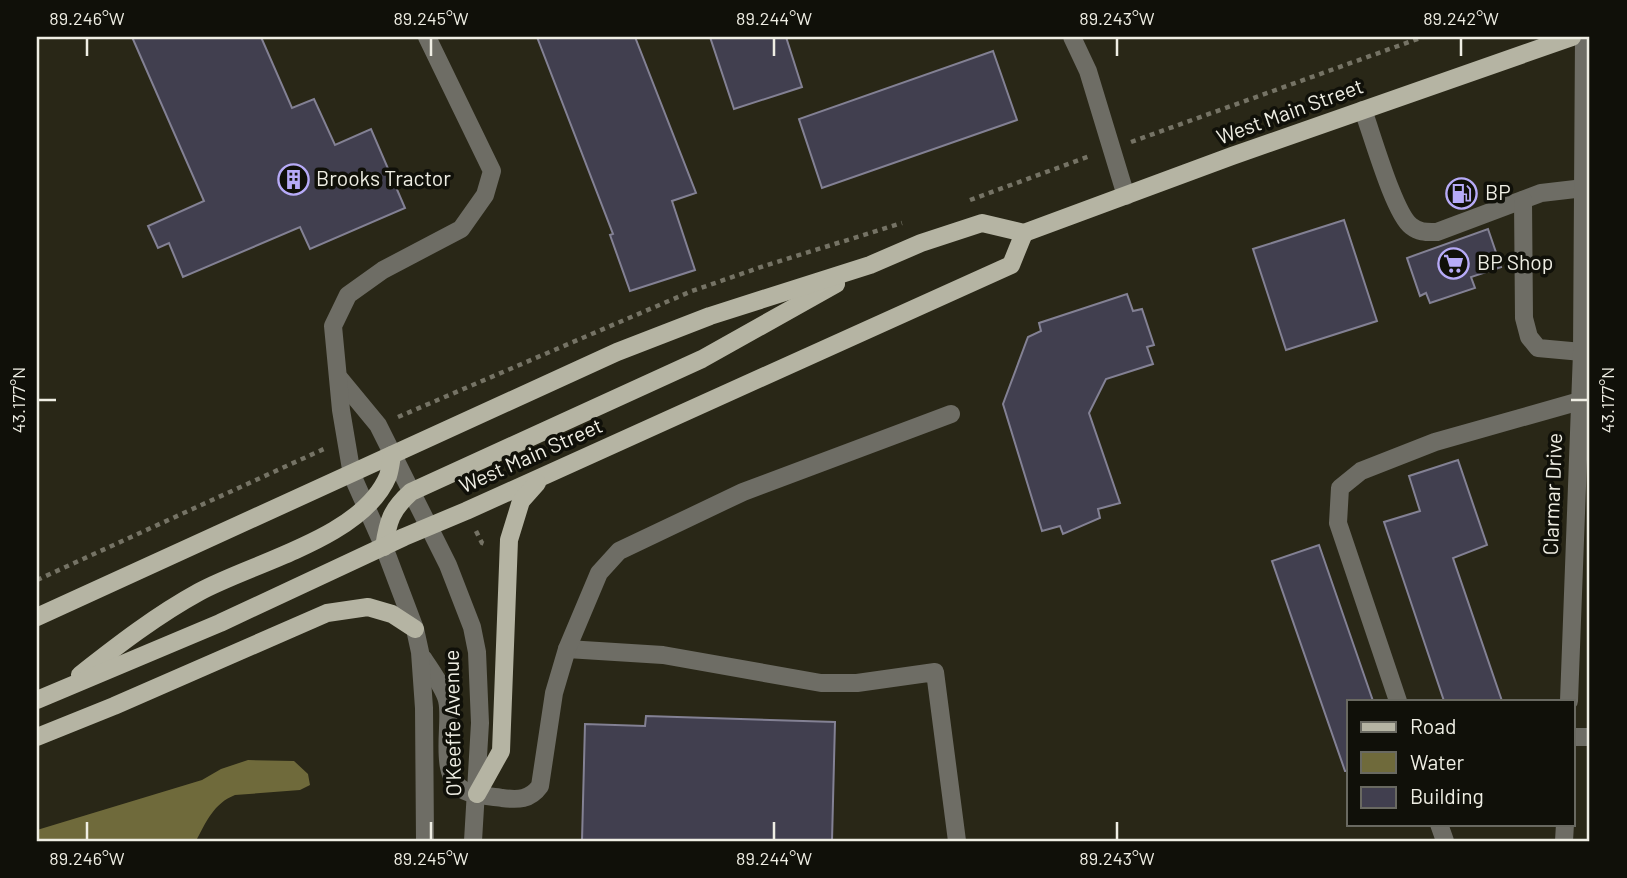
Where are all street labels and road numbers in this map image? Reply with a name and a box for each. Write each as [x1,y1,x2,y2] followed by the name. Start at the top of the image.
[1213,72,1366,149] street label: West Main Street
[455,412,606,497] street label: West Main Street
[1537,432,1566,556] street label: Clarmar Drive
[438,649,465,797] street label: O'Keeffe Avenue

